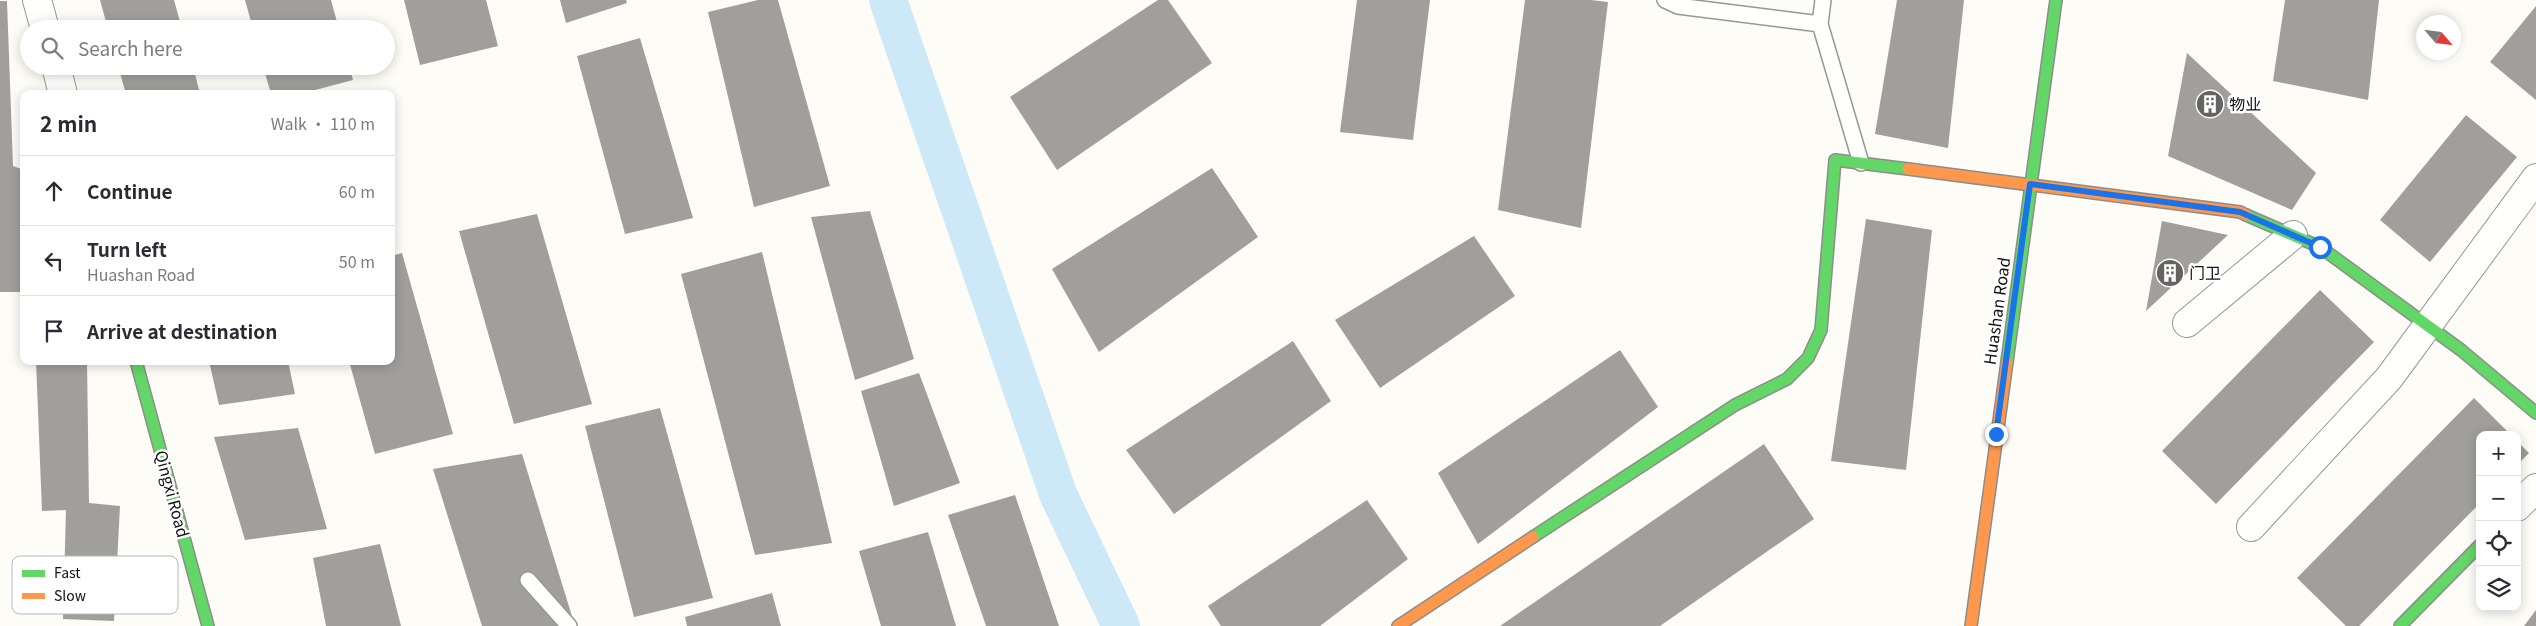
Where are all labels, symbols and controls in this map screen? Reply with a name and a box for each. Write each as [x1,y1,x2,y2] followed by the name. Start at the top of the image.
[2416,15,2461,60] north arrow
[20,20,395,75] search box
[38,34,66,62] icon: search
[78,34,182,61] text: Search here
[2195,89,2225,119] building icon: 物业
[2229,91,2261,115] place label: 物业
[40,108,97,138] text: 2 min
[271,111,375,135] text: Walk · 110 m
[40,177,68,205] icon: ahead
[87,177,173,204] text: Continue
[339,179,375,203] text: 60 m
[87,235,167,262] text: Turn left
[2309,236,2332,259] route start
[40,247,68,275] icon: left
[339,249,375,273] text: 50 m
[1977,256,2015,366] street label: Huashan Road
[2155,258,2185,288] building icon: 门卫
[2189,260,2221,284] place label: 门卫
[87,262,195,286] text: Huashan Road
[40,317,68,345] icon: arrive
[87,317,277,344] text: Arrive at destination
[1985,423,2008,446] route end
[2476,431,2521,611] map controls
[2476,431,2521,476] button: +
[150,448,196,540] street label: Qingxi Road
[2476,476,2521,521] button: −
[2476,521,2521,566] button: locate
[12,556,178,614] legend
[54,562,81,582] text: Fast
[2476,566,2521,611] button: layers
[54,585,86,605] text: Slow

